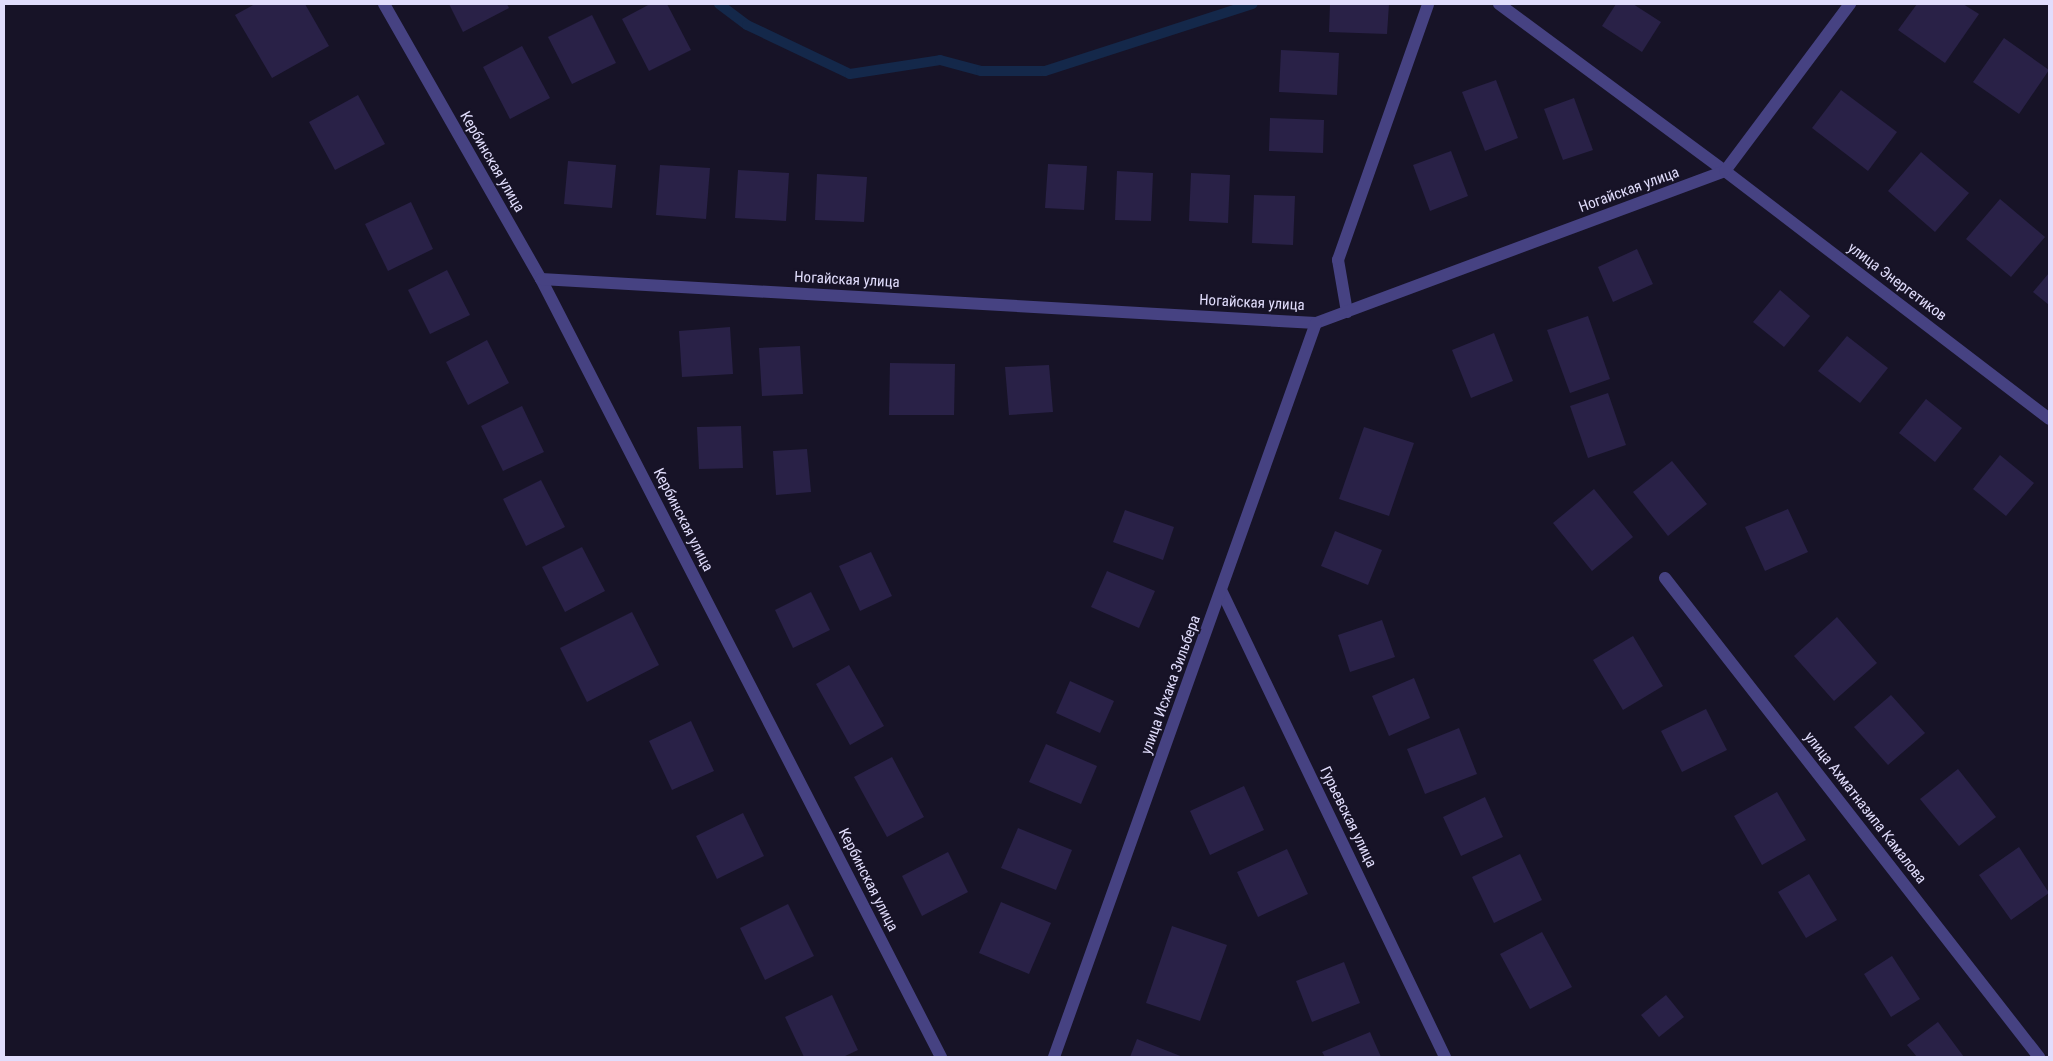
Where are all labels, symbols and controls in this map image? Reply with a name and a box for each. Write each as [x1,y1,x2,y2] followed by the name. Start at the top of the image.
[456,108,528,216] street label: Кербинская улица
[1576,163,1682,217] street label: Ногайская улица
[1844,239,1950,325] street label: улица Энергетиков
[794,268,900,292] street label: Ногайская улица
[1199,291,1305,315] street label: Ногайская улица
[649,465,717,575] street label: Кербинская улица
[1137,613,1205,757] street label: улица Исхака Зильбера
[1800,728,1930,888] street label: улица Ахматназипа Камалова
[1316,764,1380,870] street label: Гурьевская улица
[834,825,902,935] street label: Кербинская улица

